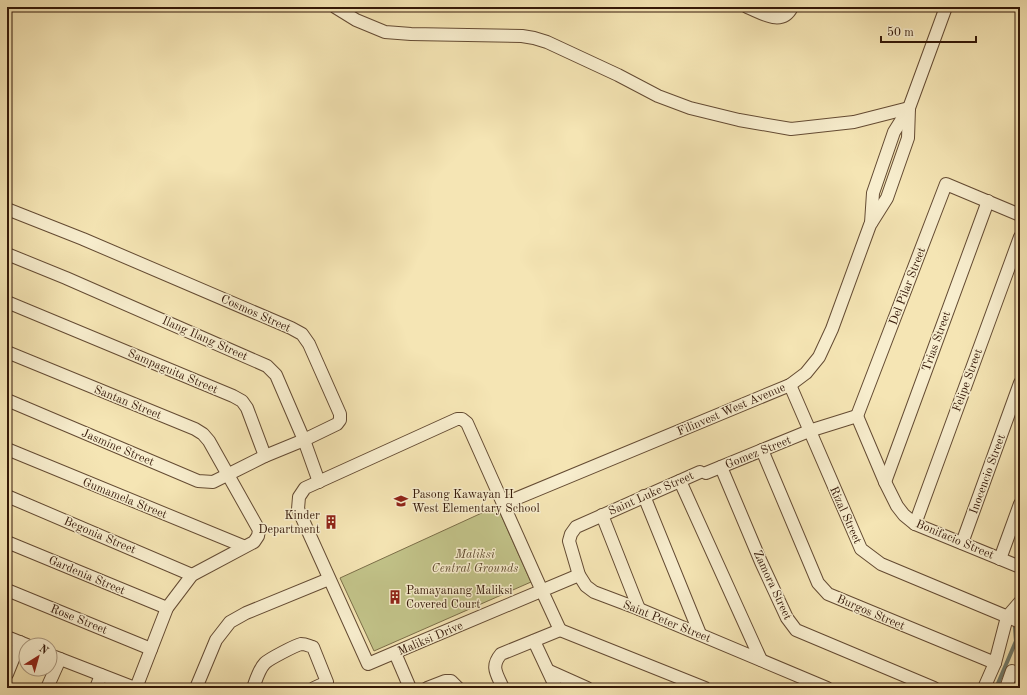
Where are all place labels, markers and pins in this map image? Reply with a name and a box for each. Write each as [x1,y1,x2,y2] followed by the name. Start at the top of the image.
[412,489,540,515] place label: Pasong Kawayan II West Elementary School
[393,493,409,509] school or university icon: Pasong Kawayan II West Elementary School
[258,510,320,536] place label: Kinder Department
[323,514,339,530] building icon: Kinder Department
[406,585,513,611] place label: Pamayanang Maliksi Covered Court
[387,589,403,605] building icon: Pamayanang Maliksi Covered Court

